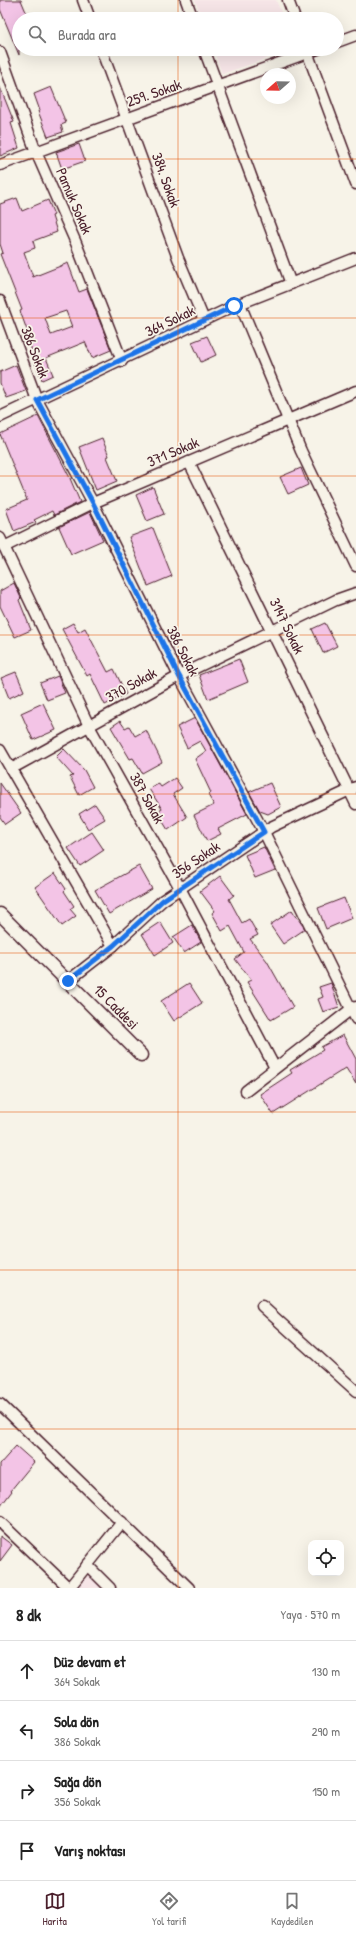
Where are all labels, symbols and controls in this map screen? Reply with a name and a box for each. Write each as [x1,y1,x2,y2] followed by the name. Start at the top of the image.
[12,12,344,56] search box
[26,23,48,45] icon: search
[58,24,116,45] text: Burada ara
[260,68,296,104] north arrow
[124,73,184,112] street label: 259. Sokak
[147,150,186,210] street label: 384. Sokak
[51,164,98,237] street label: Pamuk Sokak
[225,297,243,315] route start
[141,299,198,342] street label: 364 Sokak
[16,323,55,381] street label: 386 Sokak
[144,431,202,472] street label: 371 Sokak
[265,594,310,657] street label: 3147 Sokak
[162,622,205,680] street label: 386 Sokak
[101,662,160,707] street label: 370 Sokak
[125,768,170,827] street label: 387 Sokak
[168,836,224,883] street label: 356 Sokak
[59,972,77,990] route end
[89,979,144,1034] street label: 15 Caddesi
[308,1540,344,1576] map controls
[308,1540,344,1576] button: locate
[16,1603,41,1626] text: 8 dk
[280,1605,340,1623] text: Yaya · 570 m
[54,1651,125,1672] text: Düz devam et
[16,1660,38,1682] icon: ahead
[312,1662,340,1680] text: 130 m
[54,1672,100,1690] text: 364 Sokak
[54,1711,99,1732] text: Sola dön
[16,1720,38,1742] icon: left
[311,1722,340,1740] text: 290 m
[54,1732,101,1750] text: 386 Sokak
[54,1771,101,1792] text: Sağa dön
[16,1780,38,1802] icon: right
[312,1782,340,1800] text: 150 m
[54,1792,101,1810] text: 356 Sokak
[16,1840,38,1862] icon: arrive
[54,1840,126,1861] text: Varış noktası
[43,1890,67,1928] tab: Harita
[152,1890,186,1928] tab: Yol tarifi
[271,1890,313,1928] tab: Kaydedilen

